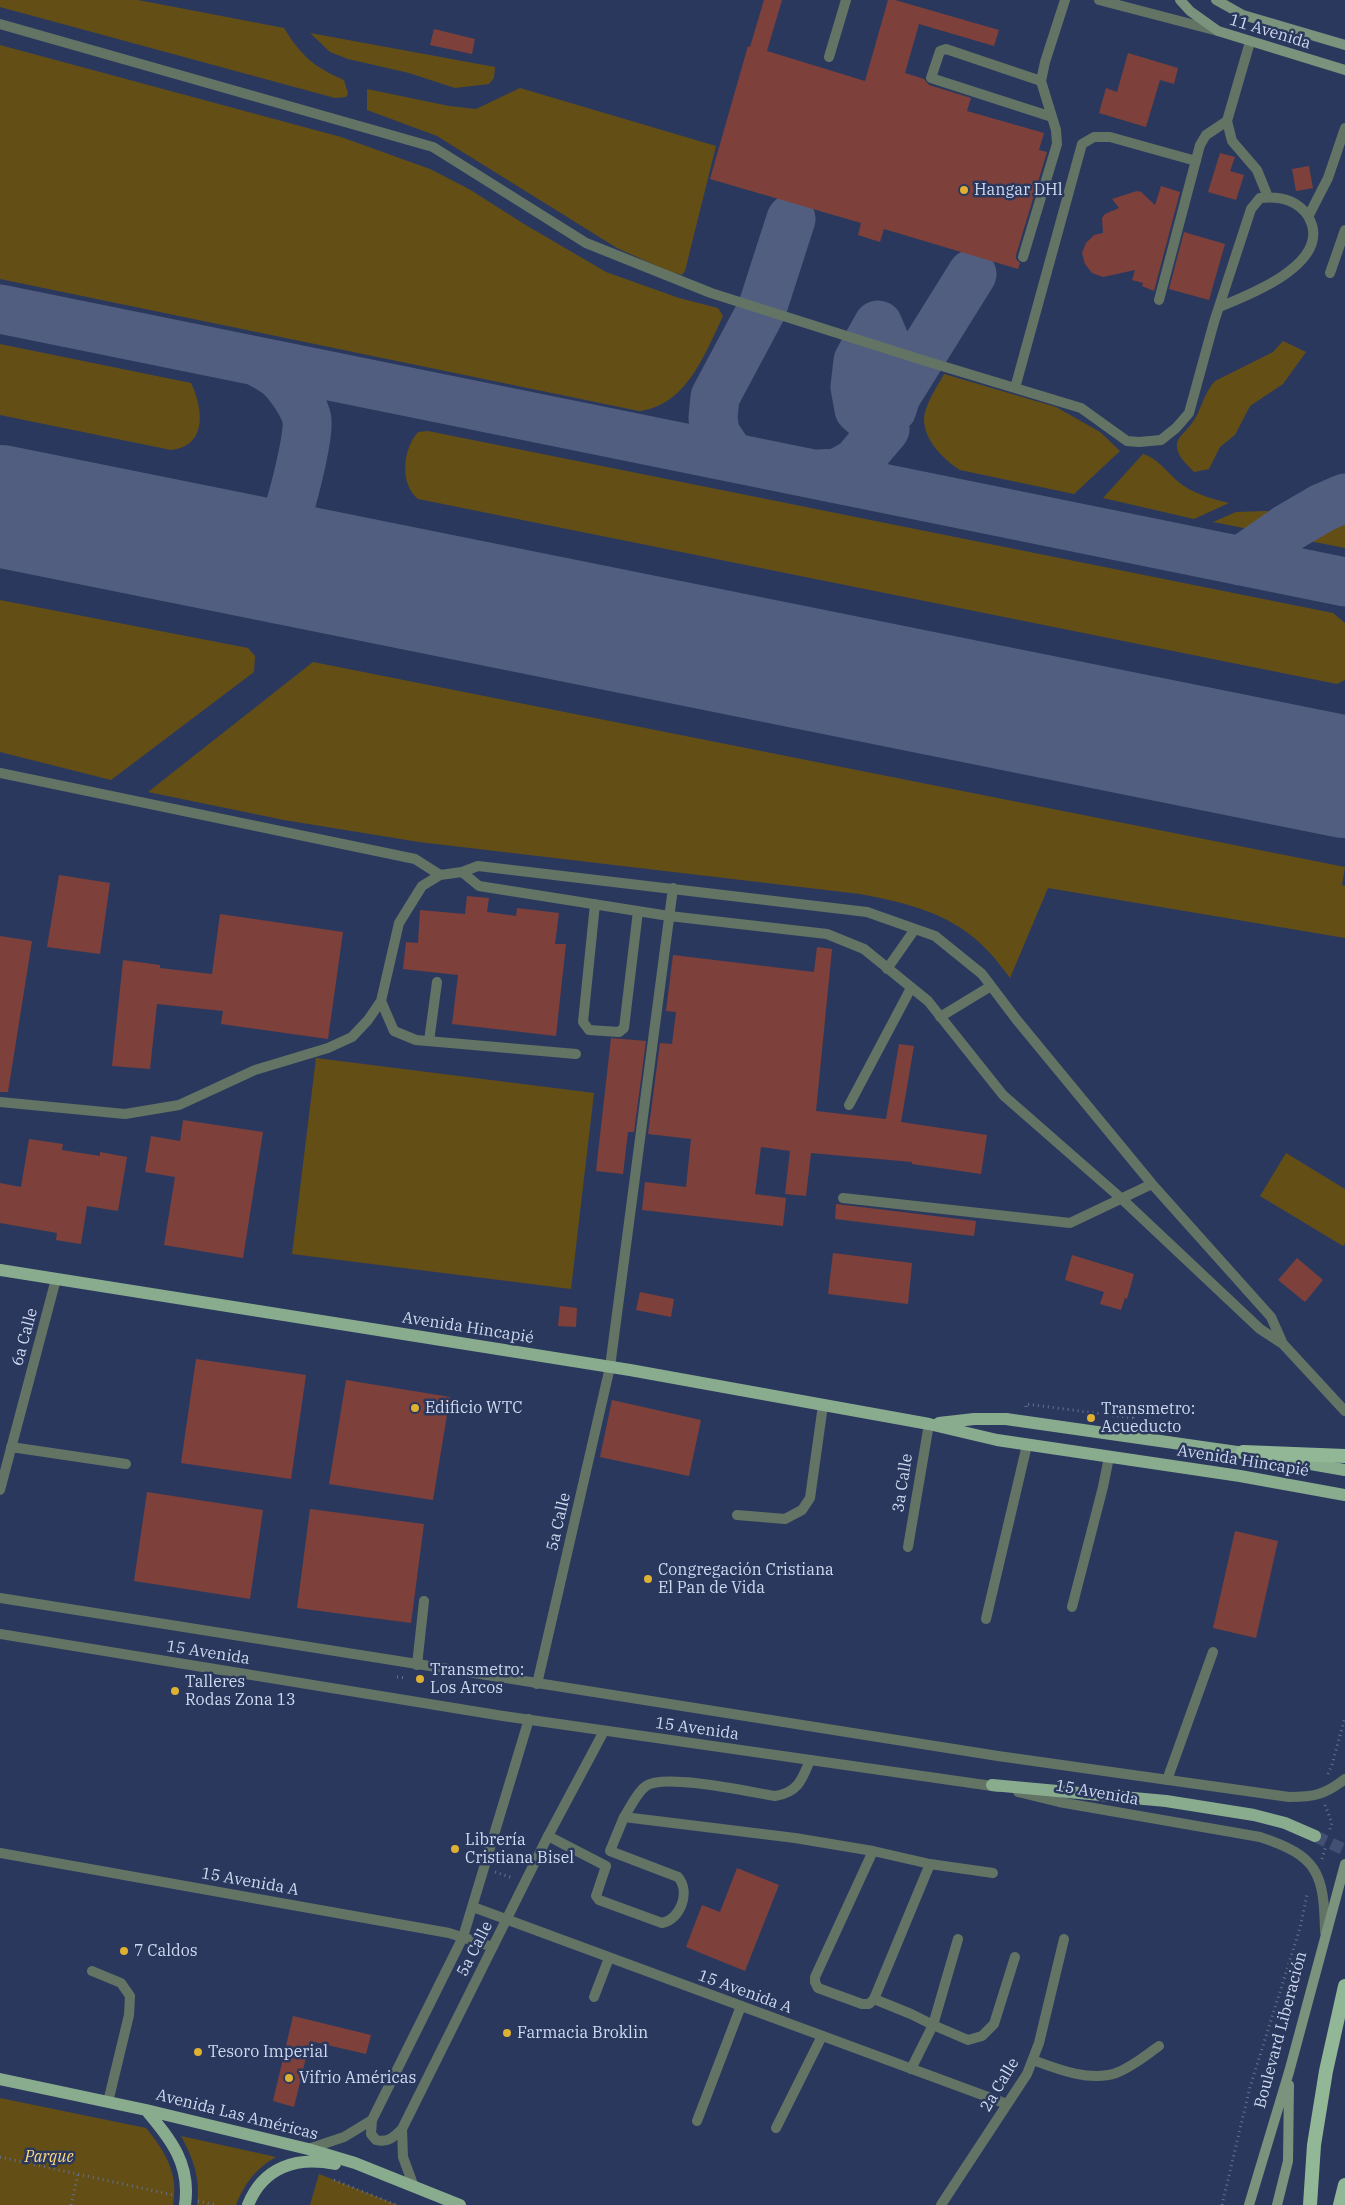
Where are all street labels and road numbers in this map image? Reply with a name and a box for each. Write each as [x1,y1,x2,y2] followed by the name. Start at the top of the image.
[1227,11,1313,53] street label: 11 Avenida
[8,1306,42,1368] street label: 6a Calle
[401,1308,535,1348] street label: Avenida Hincapié
[1176,1441,1310,1481] street label: Avenida Hincapié
[889,1452,917,1514] street label: 3a Calle
[543,1491,575,1553] street label: 5a Calle
[165,1637,251,1669] street label: 15 Avenida
[654,1714,740,1744] street label: 15 Avenida
[1054,1776,1140,1810] street label: 15 Avenida
[200,1864,300,1900] street label: 15 Avenida A
[453,1918,497,1980] street label: 5a Calle
[1251,1949,1311,2111] street label: Boulevard Liberación
[695,1966,795,2018] street label: 15 Avenida A
[977,2055,1023,2115] street label: 2a Calle
[154,2086,320,2144] street label: Avenida Las Américas

